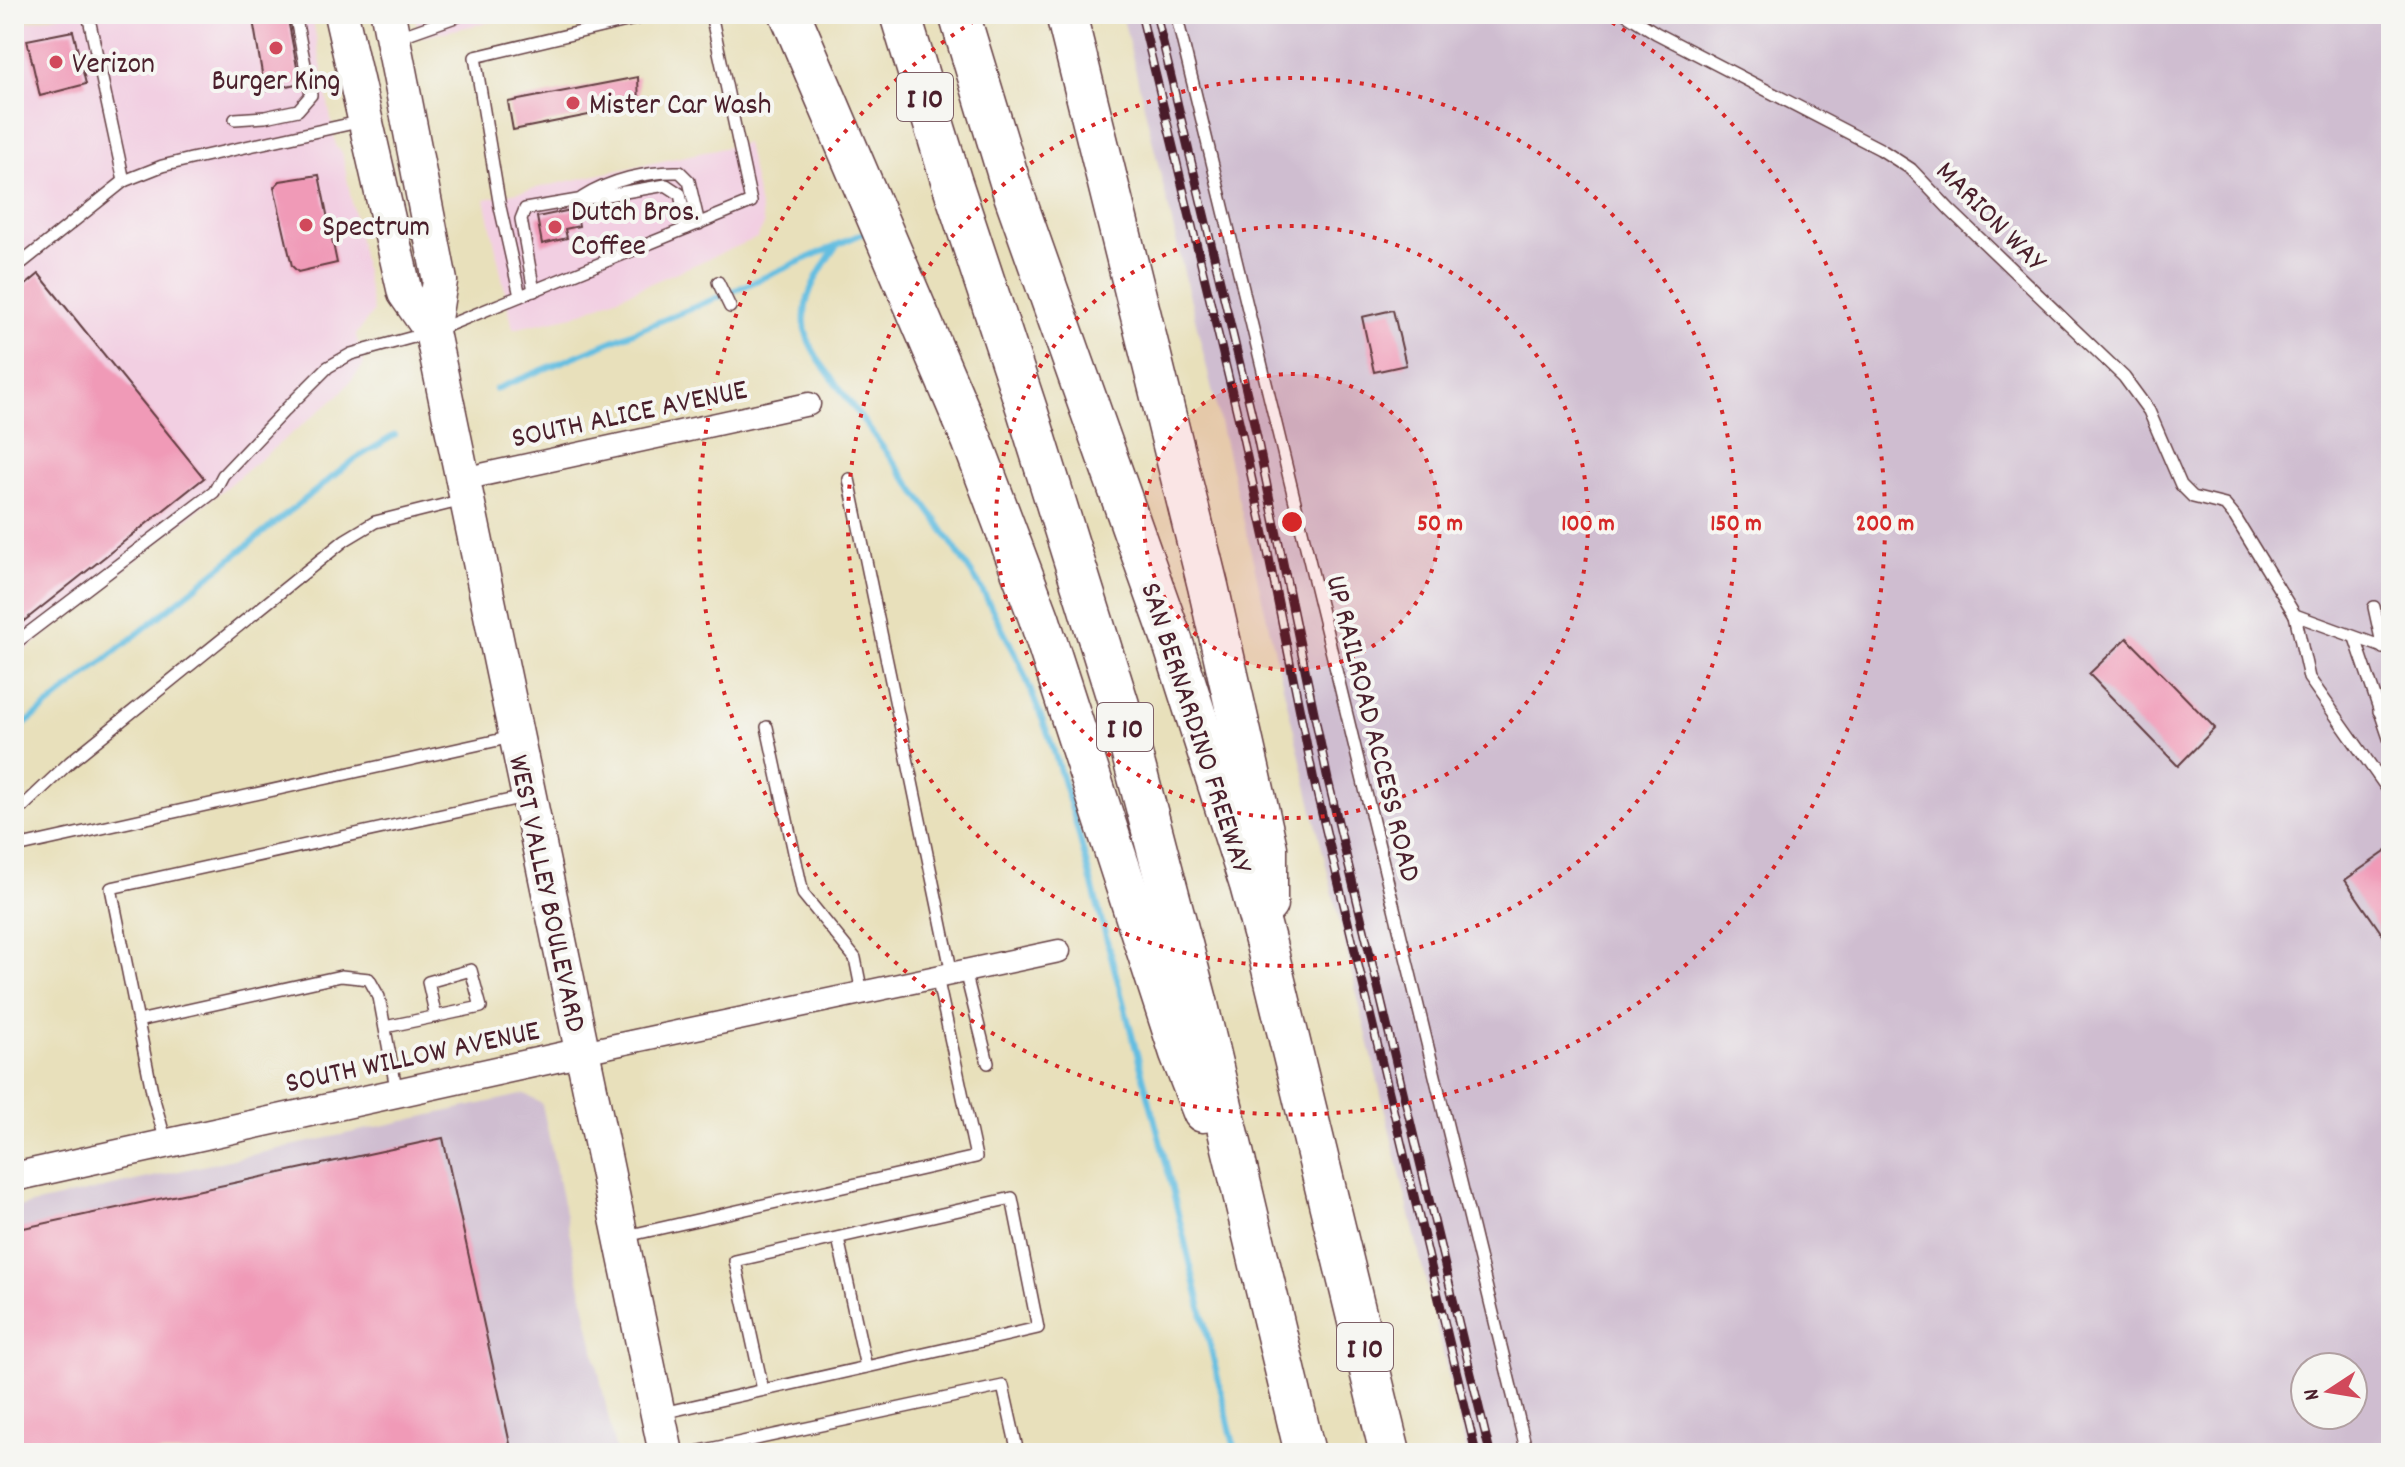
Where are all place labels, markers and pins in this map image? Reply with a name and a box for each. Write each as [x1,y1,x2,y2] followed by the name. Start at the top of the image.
[267,39,285,57] marker: Burger King
[72,45,155,88] place label: Verizon
[47,53,65,71] marker: Verizon
[212,62,340,105] place label: Burger King
[589,86,772,129] place label: Mister Car Wash
[564,94,582,112] marker: Mister Car Wash
[571,193,699,270] place label: Dutch Bros. Coffee
[322,208,430,251] place label: Spectrum
[297,216,315,234] marker: Spectrum
[546,218,564,236] marker: Dutch Bros. Coffee
[1278,508,1306,536] centre of rings

